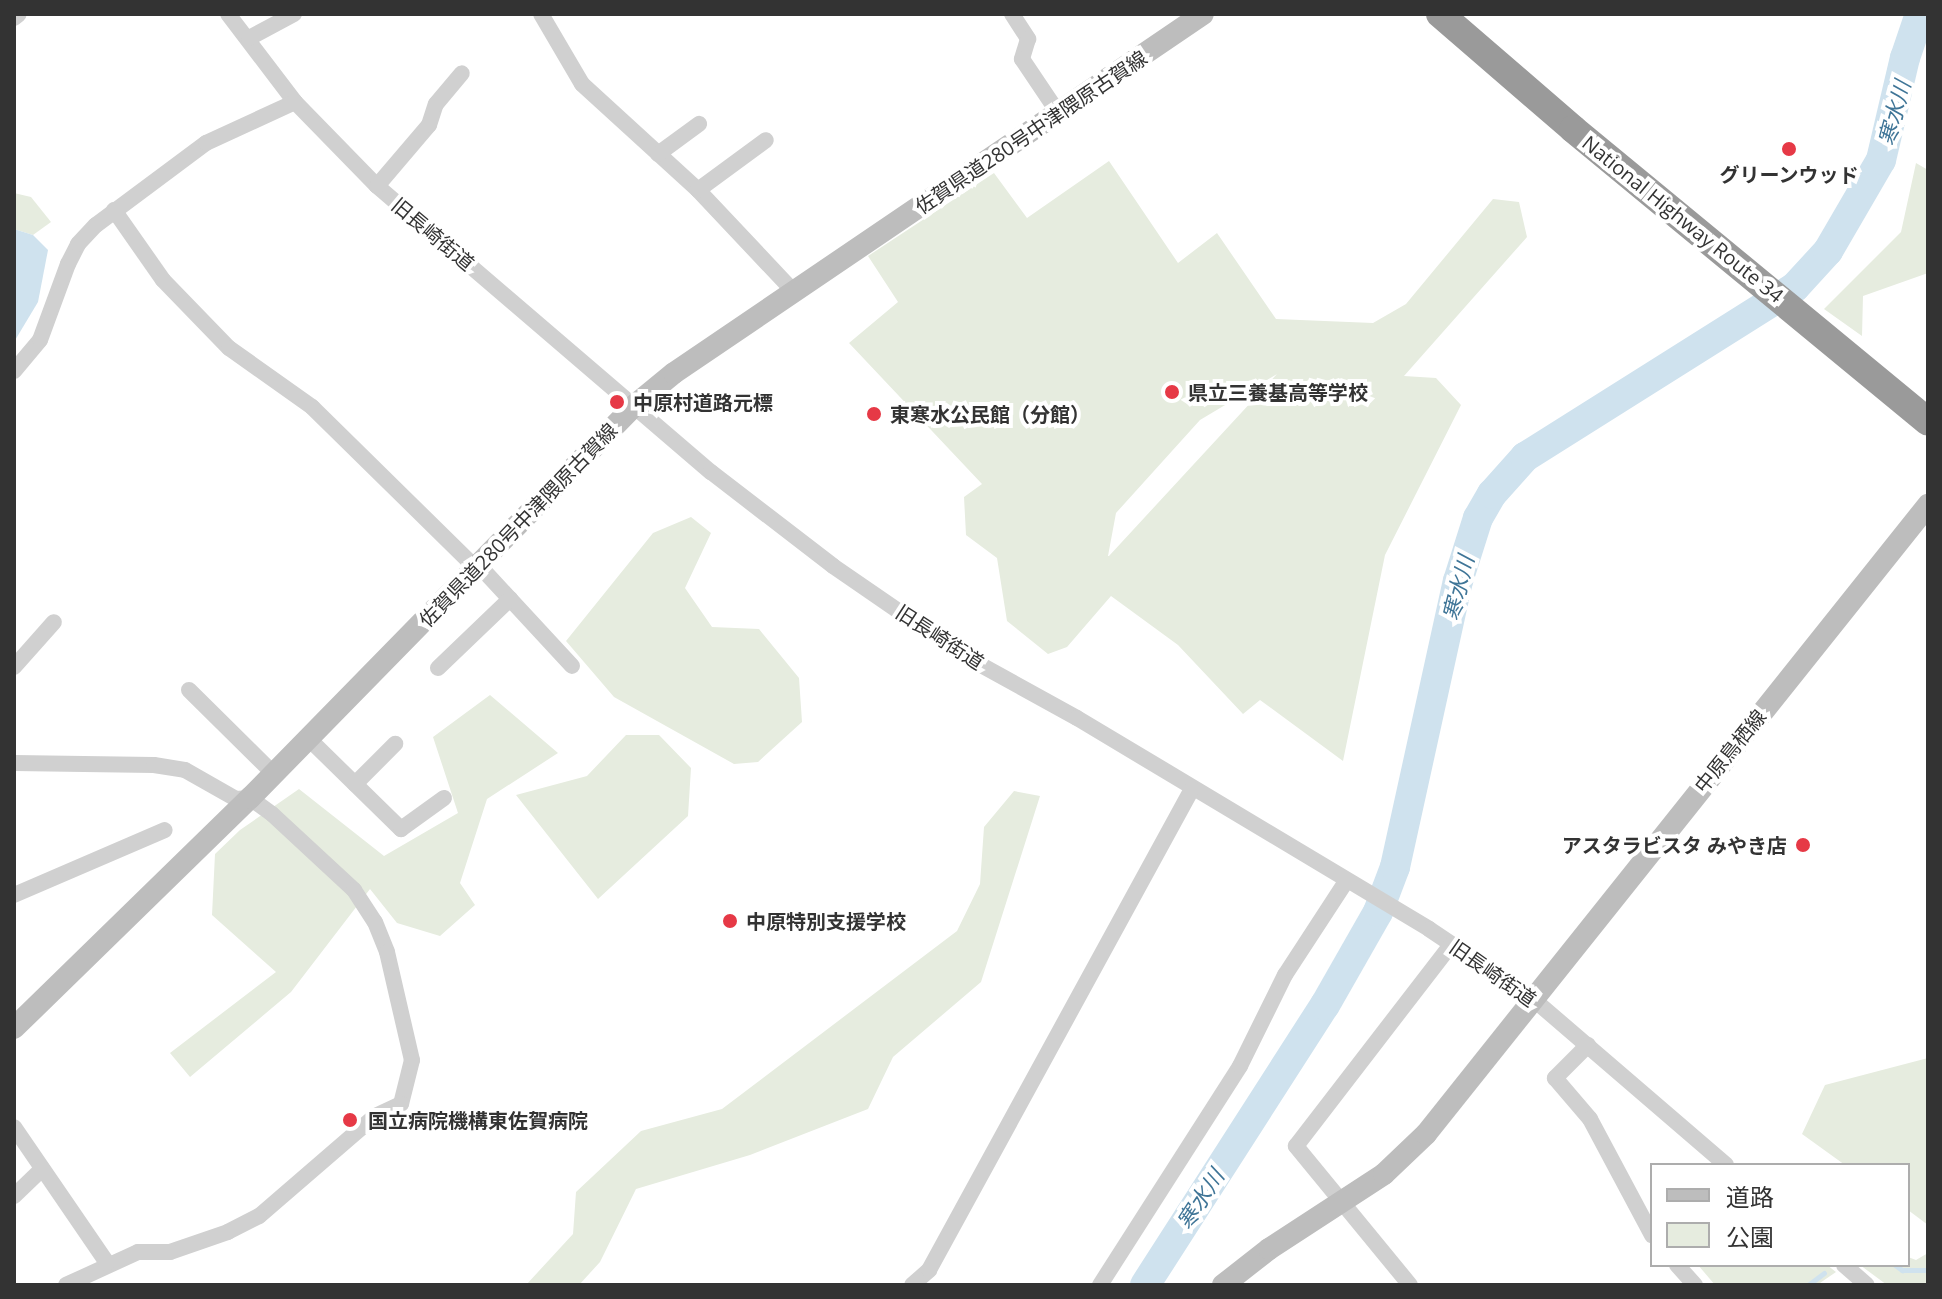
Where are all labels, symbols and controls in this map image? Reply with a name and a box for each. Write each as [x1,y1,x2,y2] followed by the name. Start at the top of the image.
[911,45,1151,219] street label: 佐賀県道280号中津隈原古賀線
[1873,78,1915,148] water label: 寒水川
[1578,130,1788,308] street label: National Highway Route 34
[1780,140,1798,158] marker: グリーンウッド
[1719,162,1859,186] place label: グリーンウッド
[387,193,479,275] street label: 旧長崎街道
[1188,380,1368,404] place label: 県立三養基高等学校
[1163,383,1181,401] marker: 県立三養基高等学校
[633,390,773,414] place label: 中原村道路元標
[608,393,626,411] marker: 中原村道路元標
[890,402,1090,426] place label: 東寒水公民館（分館）
[865,405,883,423] marker: 東寒水公民館（分館）
[414,418,622,632] street label: 佐賀県道280号中津隈原古賀線
[1437,553,1479,623] water label: 寒水川
[892,600,988,674] street label: 旧長崎街道
[1689,705,1771,797] street label: 中原鳥栖線
[1562,833,1787,857] place label: アスタラビスタ みやき店
[1794,836,1812,854] marker: アスタラビスタ みやき店
[746,909,906,933] place label: 中原特別支援学校
[721,912,739,930] marker: 中原特別支援学校
[1445,934,1541,1012] street label: 旧長崎街道
[368,1108,588,1132] place label: 国立病院機構東佐賀病院
[339,1109,361,1131] marker: 国立病院機構東佐賀病院
[1650,1163,1910,1267] legend
[1171,1164,1229,1234] water label: 寒水川
[1726,1180,1774,1213] text: 道路
[1726,1220,1774,1253] text: 公園

